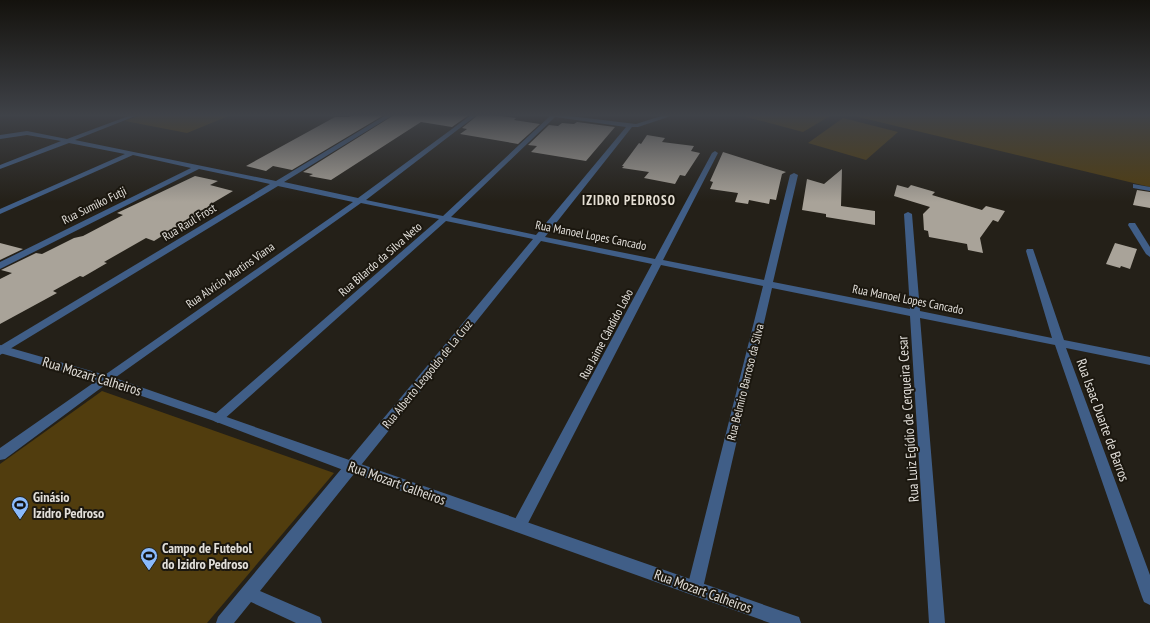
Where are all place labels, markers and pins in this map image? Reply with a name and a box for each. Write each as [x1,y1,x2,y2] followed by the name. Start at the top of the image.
[33,488,104,522] place label: Ginásio Izidro Pedroso
[10,495,30,520] sports icon: Ginásio Izidro Pedroso
[162,539,252,573] place label: Campo de Futebol do Izidro Pedroso
[139,546,159,571] sports icon: Campo de Futebol do Izidro Pedroso

